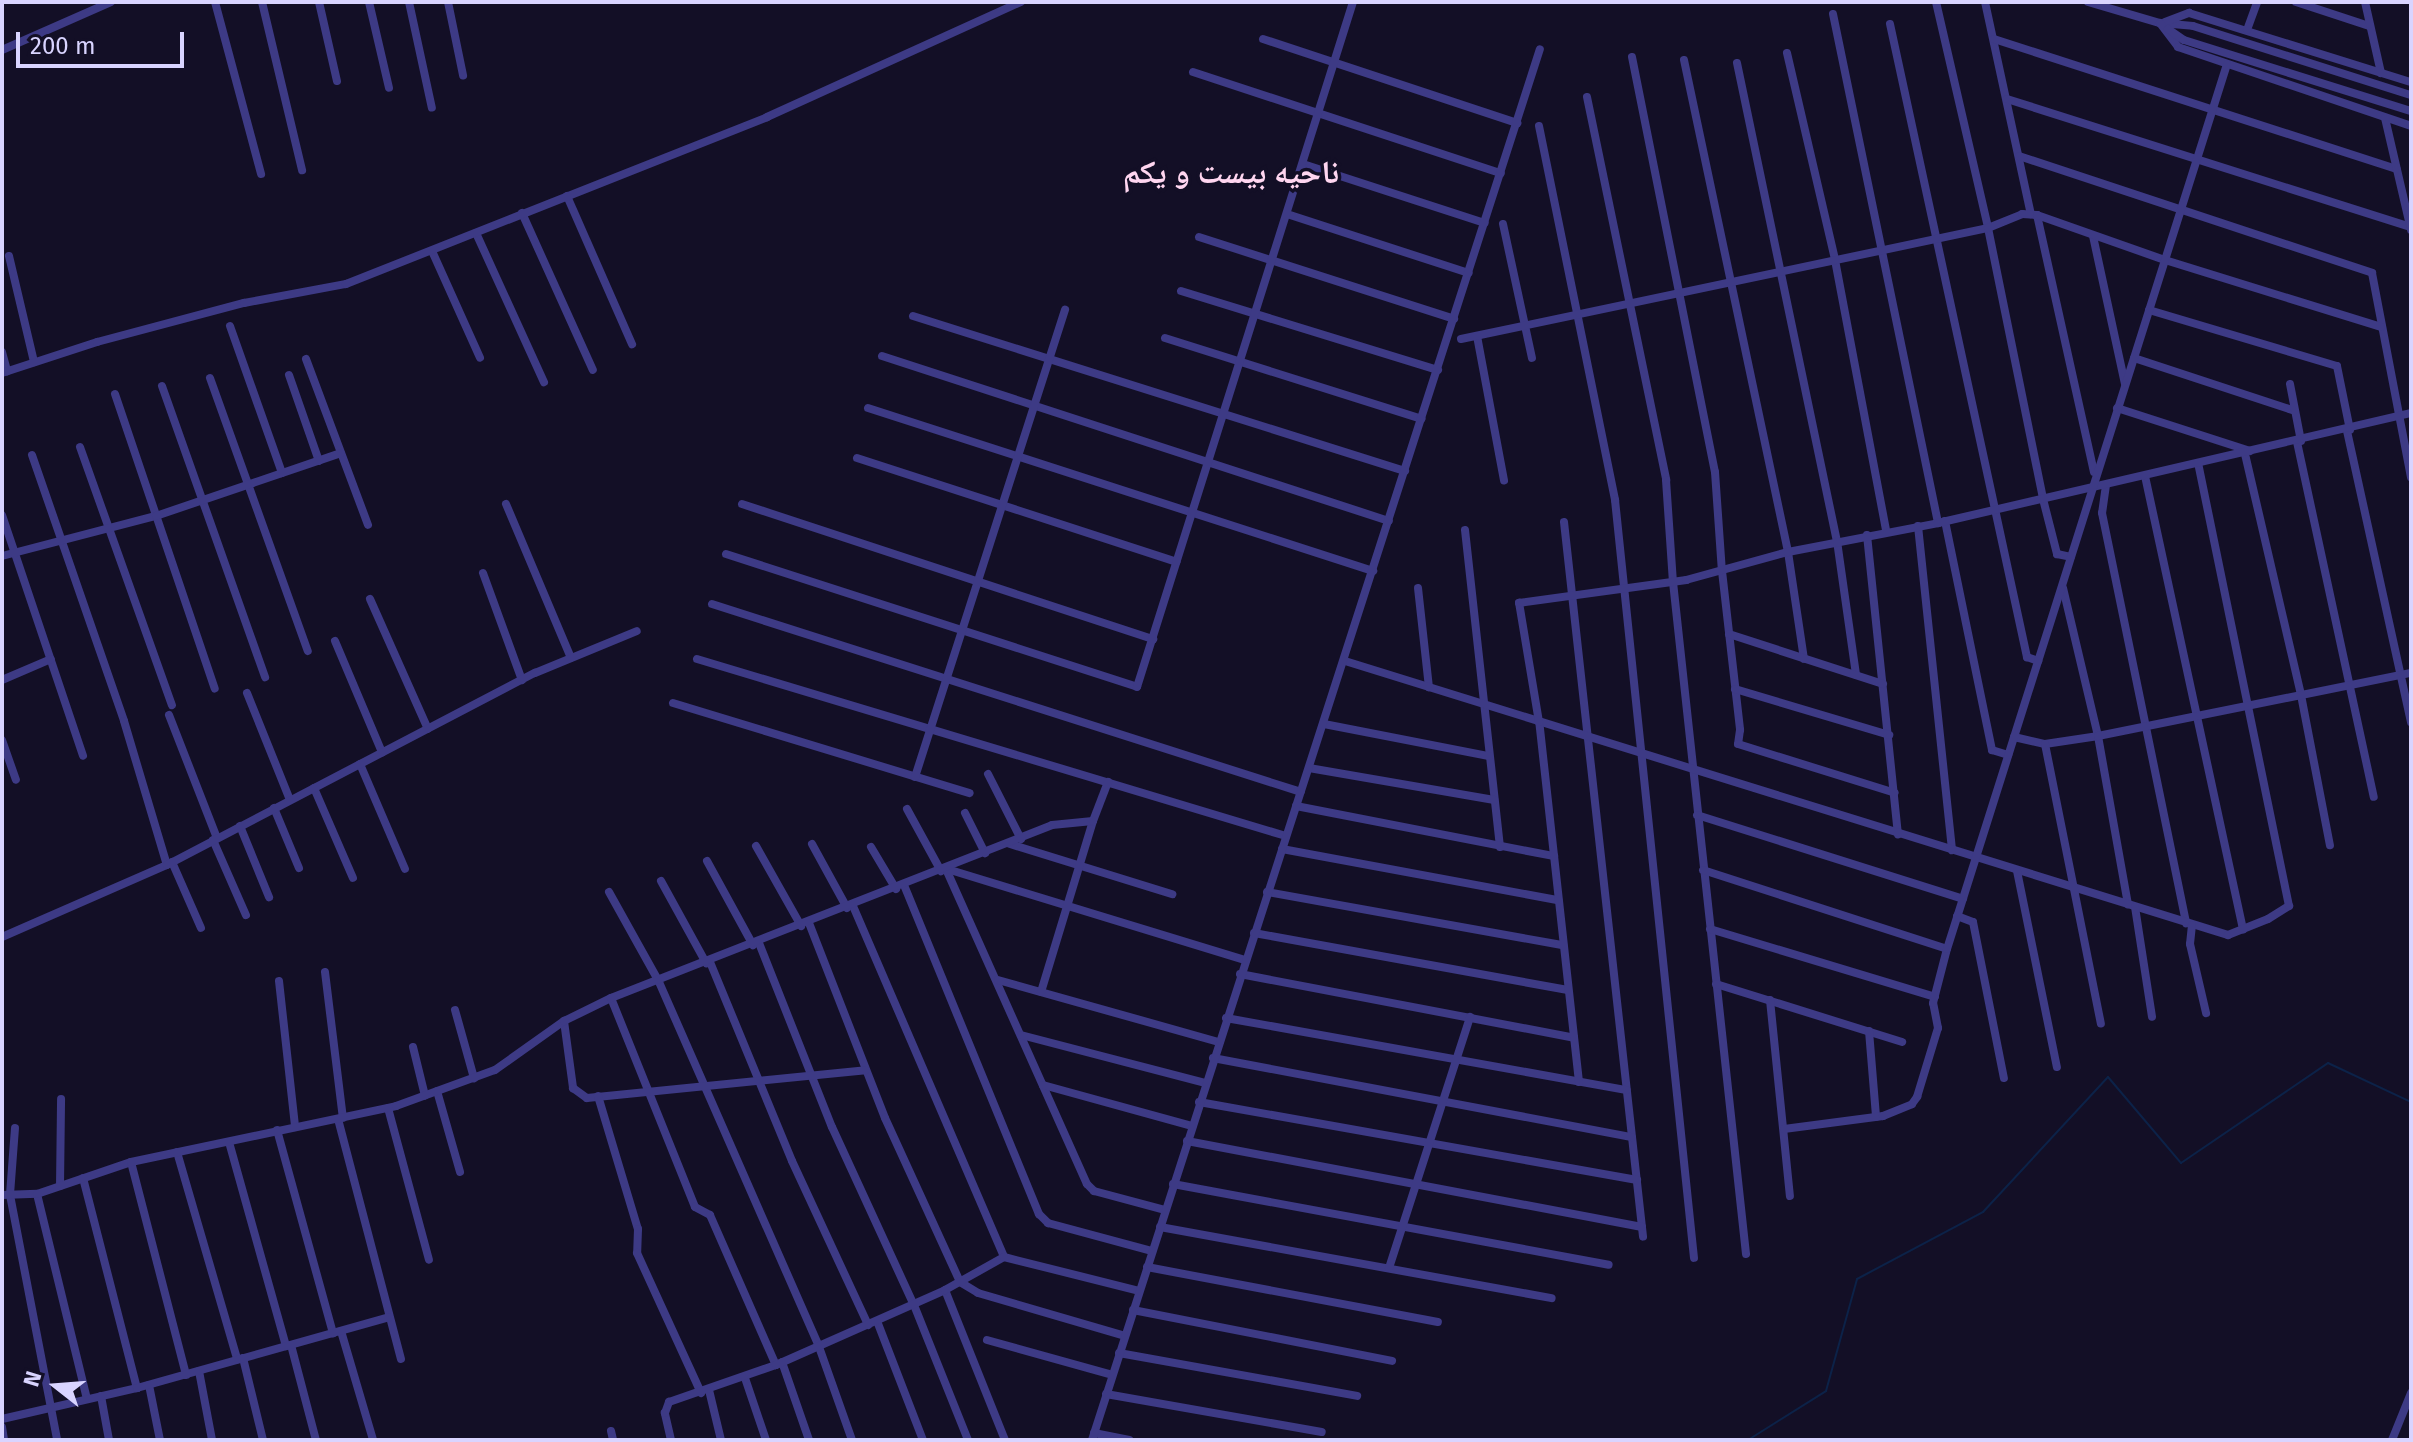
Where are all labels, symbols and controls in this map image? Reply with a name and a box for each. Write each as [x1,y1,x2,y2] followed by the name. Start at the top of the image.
[20,16,188,66] scale bar
[30,32,96,60] text: 200 m
[1123,153,1339,191] district label: ناحیه بیست و یکم
[16,1346,96,1426] north arrow
[18,1368,48,1390] text: N

